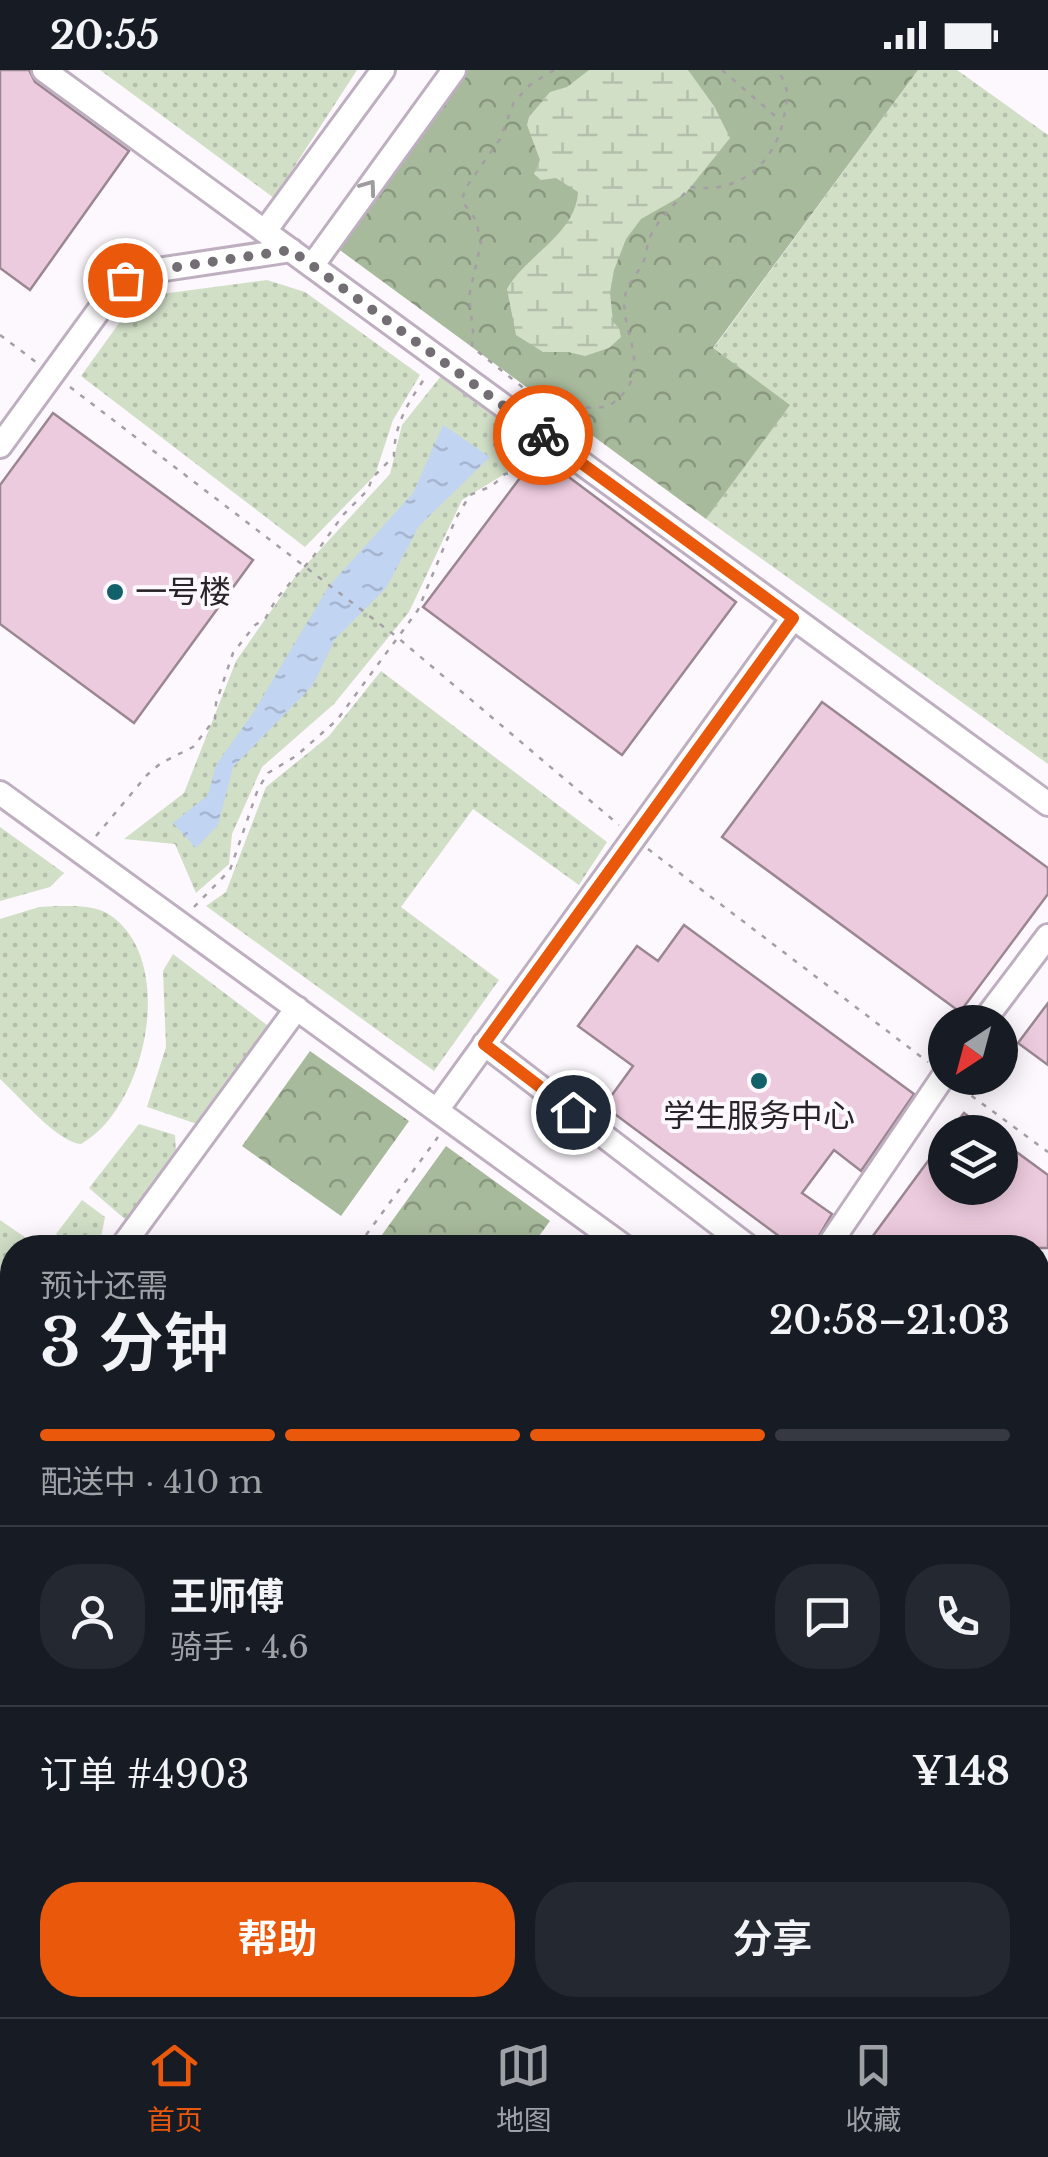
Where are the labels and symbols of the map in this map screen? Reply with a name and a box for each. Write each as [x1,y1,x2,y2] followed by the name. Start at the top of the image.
[358,180,375,198] one-way arrow
[83,238,168,323] pin
[493,385,593,485] courier
[135,572,231,612] place label: 一号楼
[104,581,126,603] marker: 一号楼
[928,1005,1018,1095] north arrow
[531,1070,616,1155] pin
[748,1070,770,1092] marker: 学生服务中心
[663,1096,855,1136] place label: 学生服务中心

